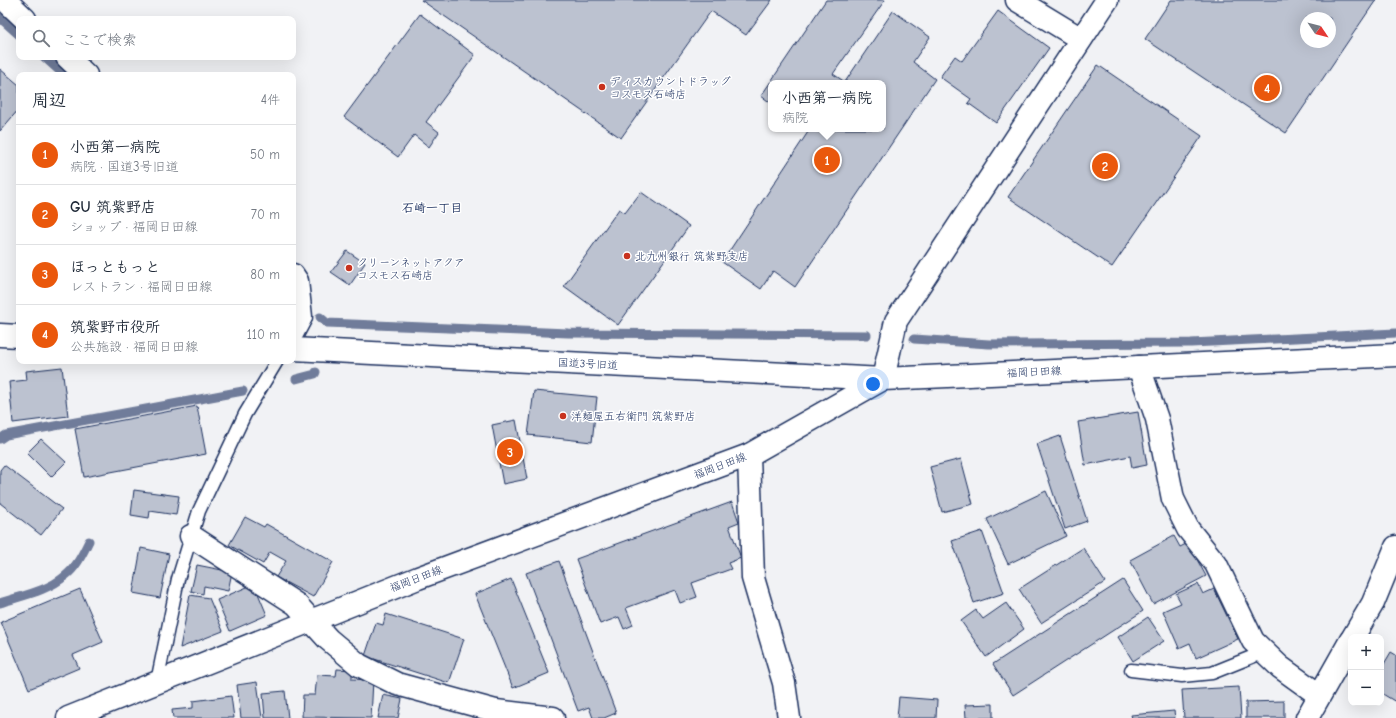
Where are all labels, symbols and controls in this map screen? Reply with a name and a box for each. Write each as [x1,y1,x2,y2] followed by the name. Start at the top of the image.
[1300,12,1336,48] north arrow
[16,16,296,60] search box
[30,27,52,49] icon: search
[62,31,137,49] text: ここで検索
[1254,73,1280,103] pin: 4
[610,75,731,101] place label: ディスカウントドラッグ コスモス石崎店
[768,80,886,132] popup
[597,82,607,92] marker: ディスカウントドラッグ コスモス石崎店
[782,89,872,107] text: 小西第一病院
[32,91,66,110] text: 周辺
[261,92,280,107] text: 4件
[782,110,808,125] text: 病院
[70,138,160,156] text: 小西第一病院
[814,145,840,175] pin: 1
[42,147,48,162] text: 1
[250,147,280,162] text: 50 m
[1092,151,1118,181] pin: 2
[70,159,179,174] text: 病院 · 国道3号旧道
[70,198,156,216] text: GU 筑紫野店
[402,201,462,215] district label: 石崎一丁目
[42,207,48,222] text: 2
[251,207,280,222] text: 70 m
[70,219,197,234] text: ショップ · 福岡日田線
[635,250,749,263] place label: 北九州銀行 筑紫野支店
[622,251,632,261] marker: 北九州銀行 筑紫野支店
[357,256,465,282] place label: クリーンネットアクア コスモス石崎店
[70,258,160,276] text: ほっともっと
[344,263,354,273] marker: クリーンネットアクア コスモス石崎店
[42,267,48,282] text: 3
[250,267,280,282] text: 80 m
[70,279,212,294] text: レストラン · 福岡日田線
[70,318,160,336] text: 筑紫野市役所
[42,327,48,342] text: 4
[247,327,280,342] text: 110 m
[70,339,198,354] text: 公共施設 · 福岡日田線
[557,356,619,372] street label: 国道3号旧道
[1006,364,1062,380] street label: 福岡日田線
[863,374,883,394] your location
[571,410,696,423] place label: 洋麺屋五右衛門 筑紫野店
[558,411,568,421] marker: 洋麺屋五右衛門 筑紫野店
[497,437,523,467] pin: 3
[692,450,748,482] street label: 福岡日田線
[388,563,444,595] street label: 福岡日田線
[1348,634,1384,706] map controls
[1348,634,1384,670] button: +
[1348,670,1384,706] button: −

